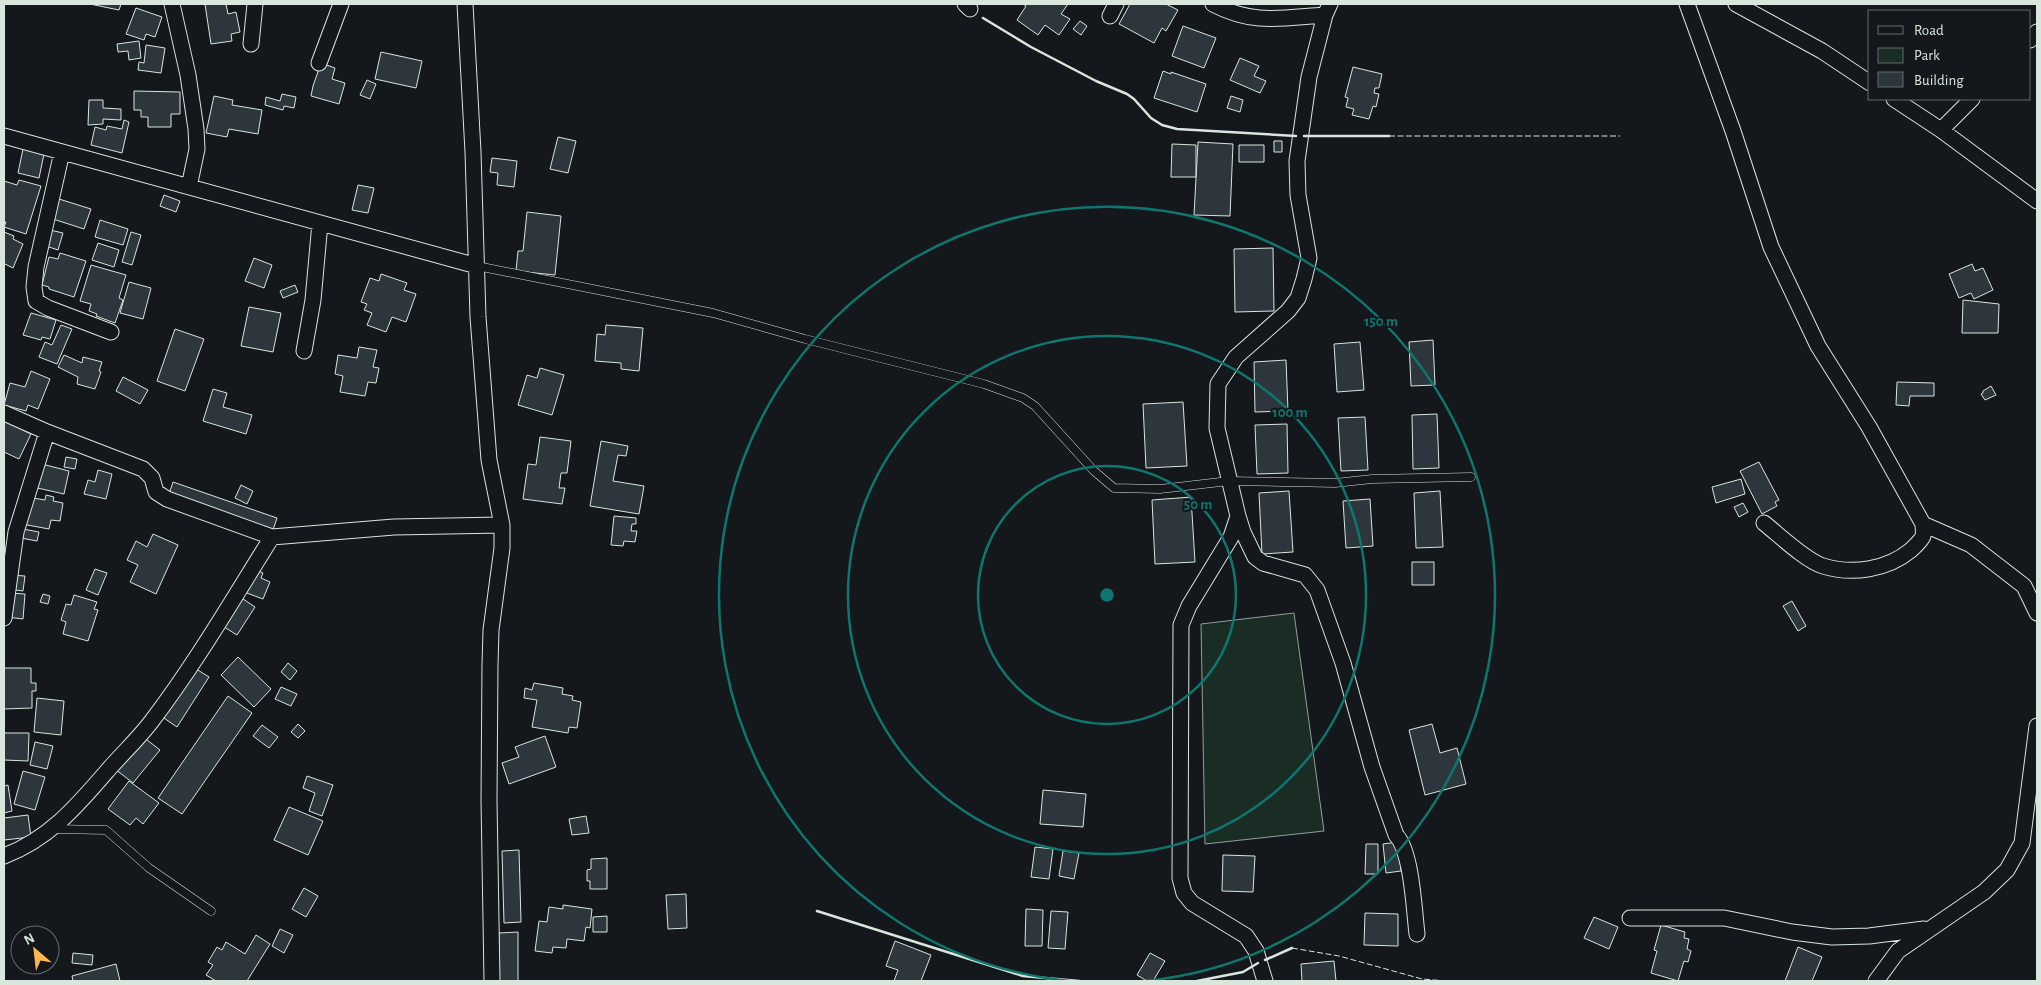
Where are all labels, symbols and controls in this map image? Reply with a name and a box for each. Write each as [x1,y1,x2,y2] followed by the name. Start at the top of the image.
[1868,10,2031,100] legend
[1914,23,1944,38] text: Road
[1914,48,1940,63] text: Park
[1914,73,1964,88] text: Building
[1364,314,1398,329] text: 150 m
[1272,405,1308,420] text: 100 m
[1184,497,1212,512] text: 50 m
[1098,586,1116,604] centre of rings
[10,925,60,975] north arrow
[22,931,37,948] text: N

